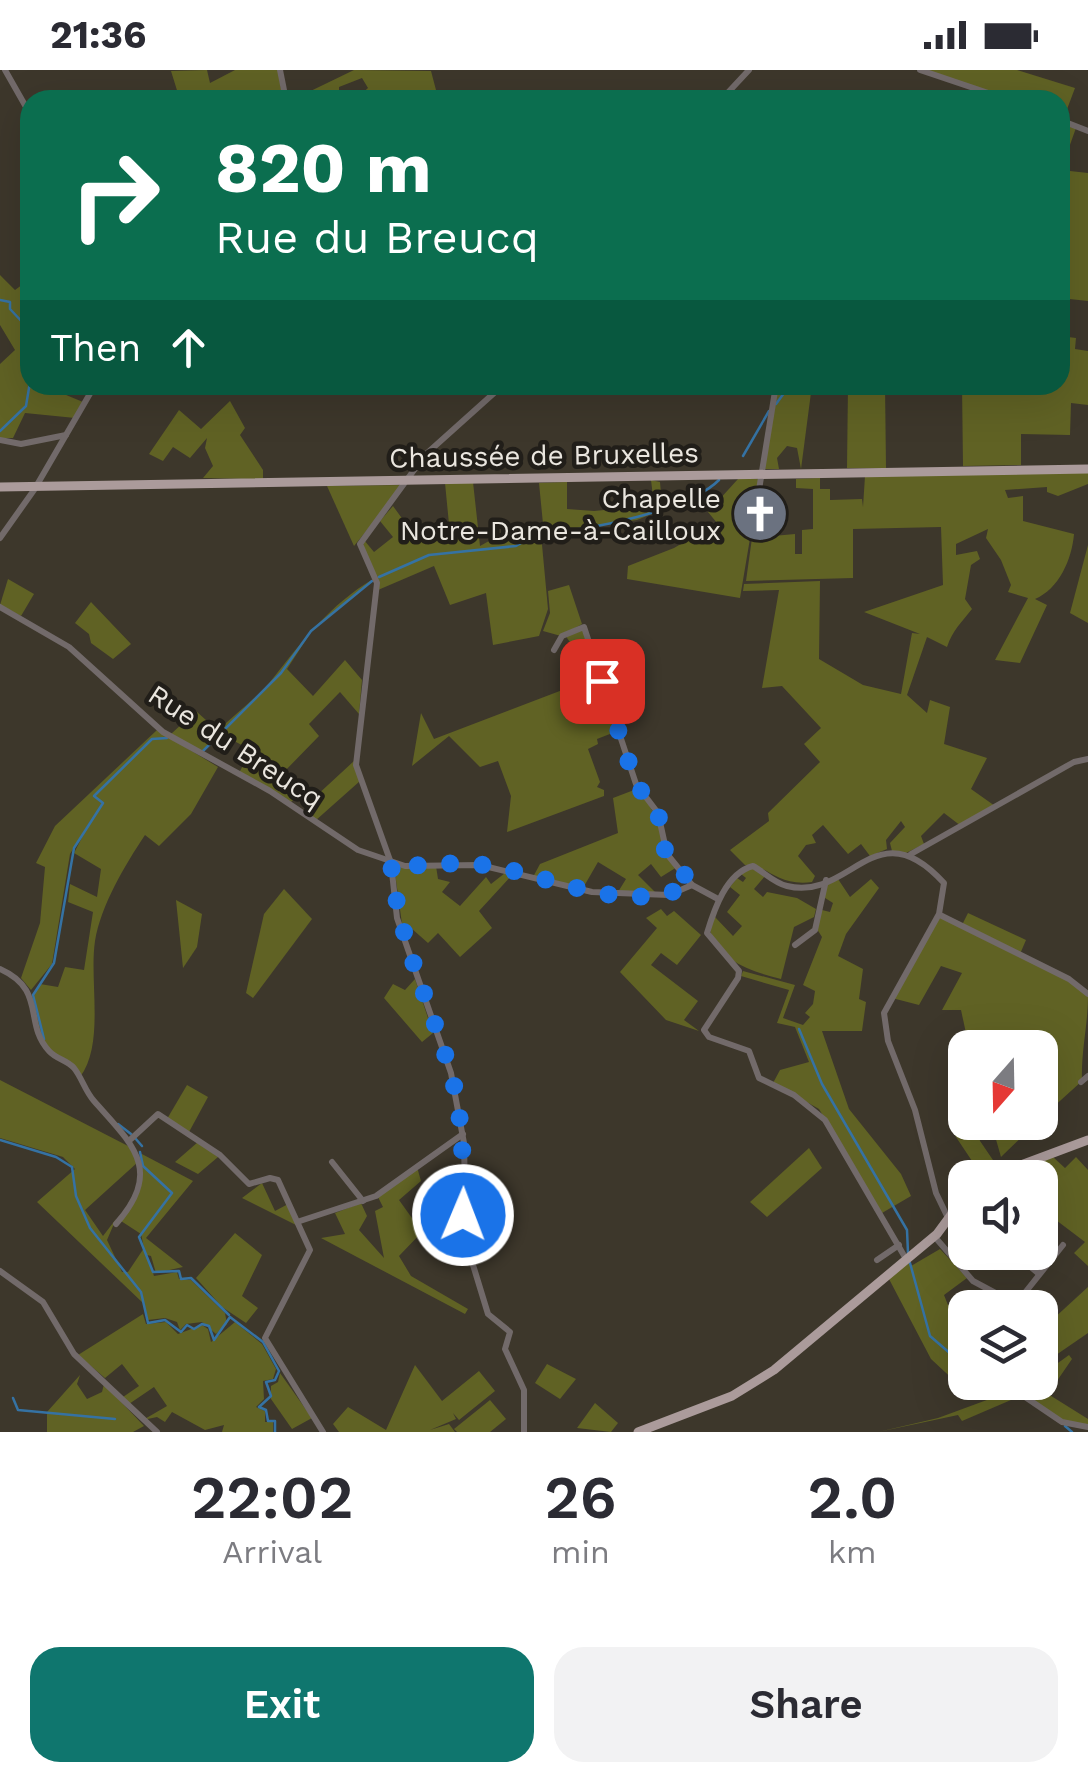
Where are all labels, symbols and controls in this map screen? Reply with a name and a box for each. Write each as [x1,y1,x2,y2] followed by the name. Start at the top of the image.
[50,13,146,57] text: 21:36
[215,127,432,209] text: 820 m
[50,130,180,260] icon: right
[215,211,539,264] text: Rue du Breucq
[161,320,216,375] icon: ahead
[50,326,141,370] text: Then
[389,436,699,475] street label: Chaussée de Bruxelles
[400,482,721,547] place label: Chapelle Notre-Dame-à-Cailloux
[730,484,790,544] church icon: Chapelle Notre-Dame-à-Cailloux
[560,639,645,724] pin
[575,654,630,709] icon: arrive
[142,678,329,815] street label: Rue du Breucq
[948,1030,1058,1140] north arrow
[948,1030,1058,1400] map controls
[948,1160,1058,1270] button: sound
[411,1163,515,1267] position arrow
[948,1290,1058,1400] button: layers
[191,1462,353,1533] text: 22:02
[544,1462,617,1533] text: 26
[807,1462,897,1533] text: 2.0
[222,1533,322,1571] text: Arrival
[551,1533,610,1571] text: min
[828,1533,877,1571] text: km
[30,1647,534,1762] button: Exit
[554,1647,1058,1762] button: Share

